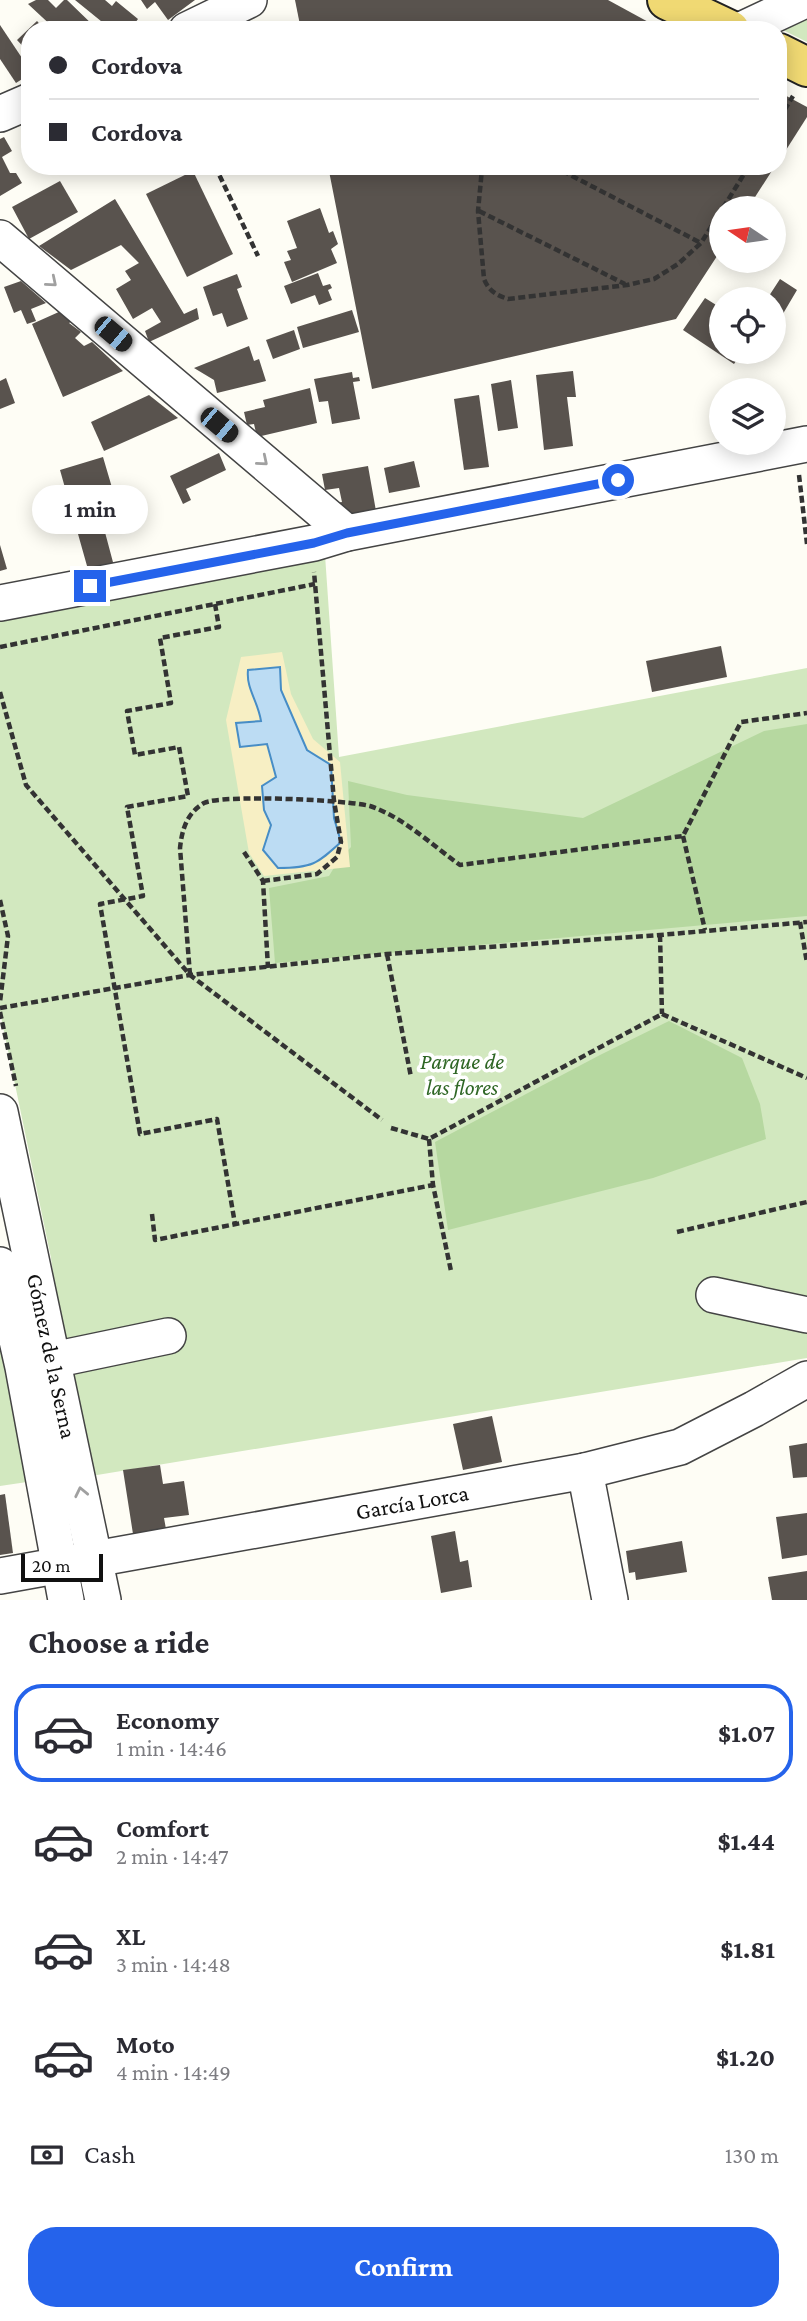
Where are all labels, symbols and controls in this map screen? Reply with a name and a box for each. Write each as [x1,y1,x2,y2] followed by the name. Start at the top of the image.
[91,51,183,80] text: Cordova
[91,118,183,147] text: Cordova
[709,196,786,273] north arrow
[709,196,786,455] map controls
[44,274,57,287] one-way arrow
[709,287,786,364] button: locate
[91,312,136,356] car
[709,378,786,455] button: layers
[197,403,242,447] car
[254,453,267,465] one-way arrow
[602,464,634,496] route start
[32,484,148,534] callout: 1 min
[64,496,116,522] text: 1 min
[74,570,106,602] route end
[420,1048,504,1100] park label: Parque de las flores
[22,1271,82,1441] street label: Gómez de la Serna
[354,1479,471,1525] street label: García Lorca
[74,1486,89,1498] one-way arrow
[21,1551,103,1583] scale bar
[32,1555,71,1576] text: 20 m
[28,1624,209,1660] text: Choose a ride
[32,1702,95,1765] icon: car
[116,1706,219,1735] text: Economy
[718,1719,775,1748] text: $1.07
[116,1735,227,1761] text: 1 min · 14:46
[32,1810,95,1873] icon: car
[116,1814,209,1843] text: Comfort
[717,1827,775,1856] text: $1.44
[116,1843,229,1869] text: 2 min · 14:47
[32,1918,95,1981] icon: car
[116,1922,145,1951] text: XL
[720,1935,775,1964] text: $1.81
[116,1951,231,1977] text: 3 min · 14:48
[32,2026,95,2089] icon: car
[116,2030,175,2059] text: Moto
[716,2043,775,2072] text: $1.20
[116,2059,231,2085] text: 4 min · 14:49
[28,2136,66,2174] icon: cash
[84,2140,135,2169] text: Cash
[725,2142,779,2168] text: 130 m
[28,2227,779,2307] button: Confirm

